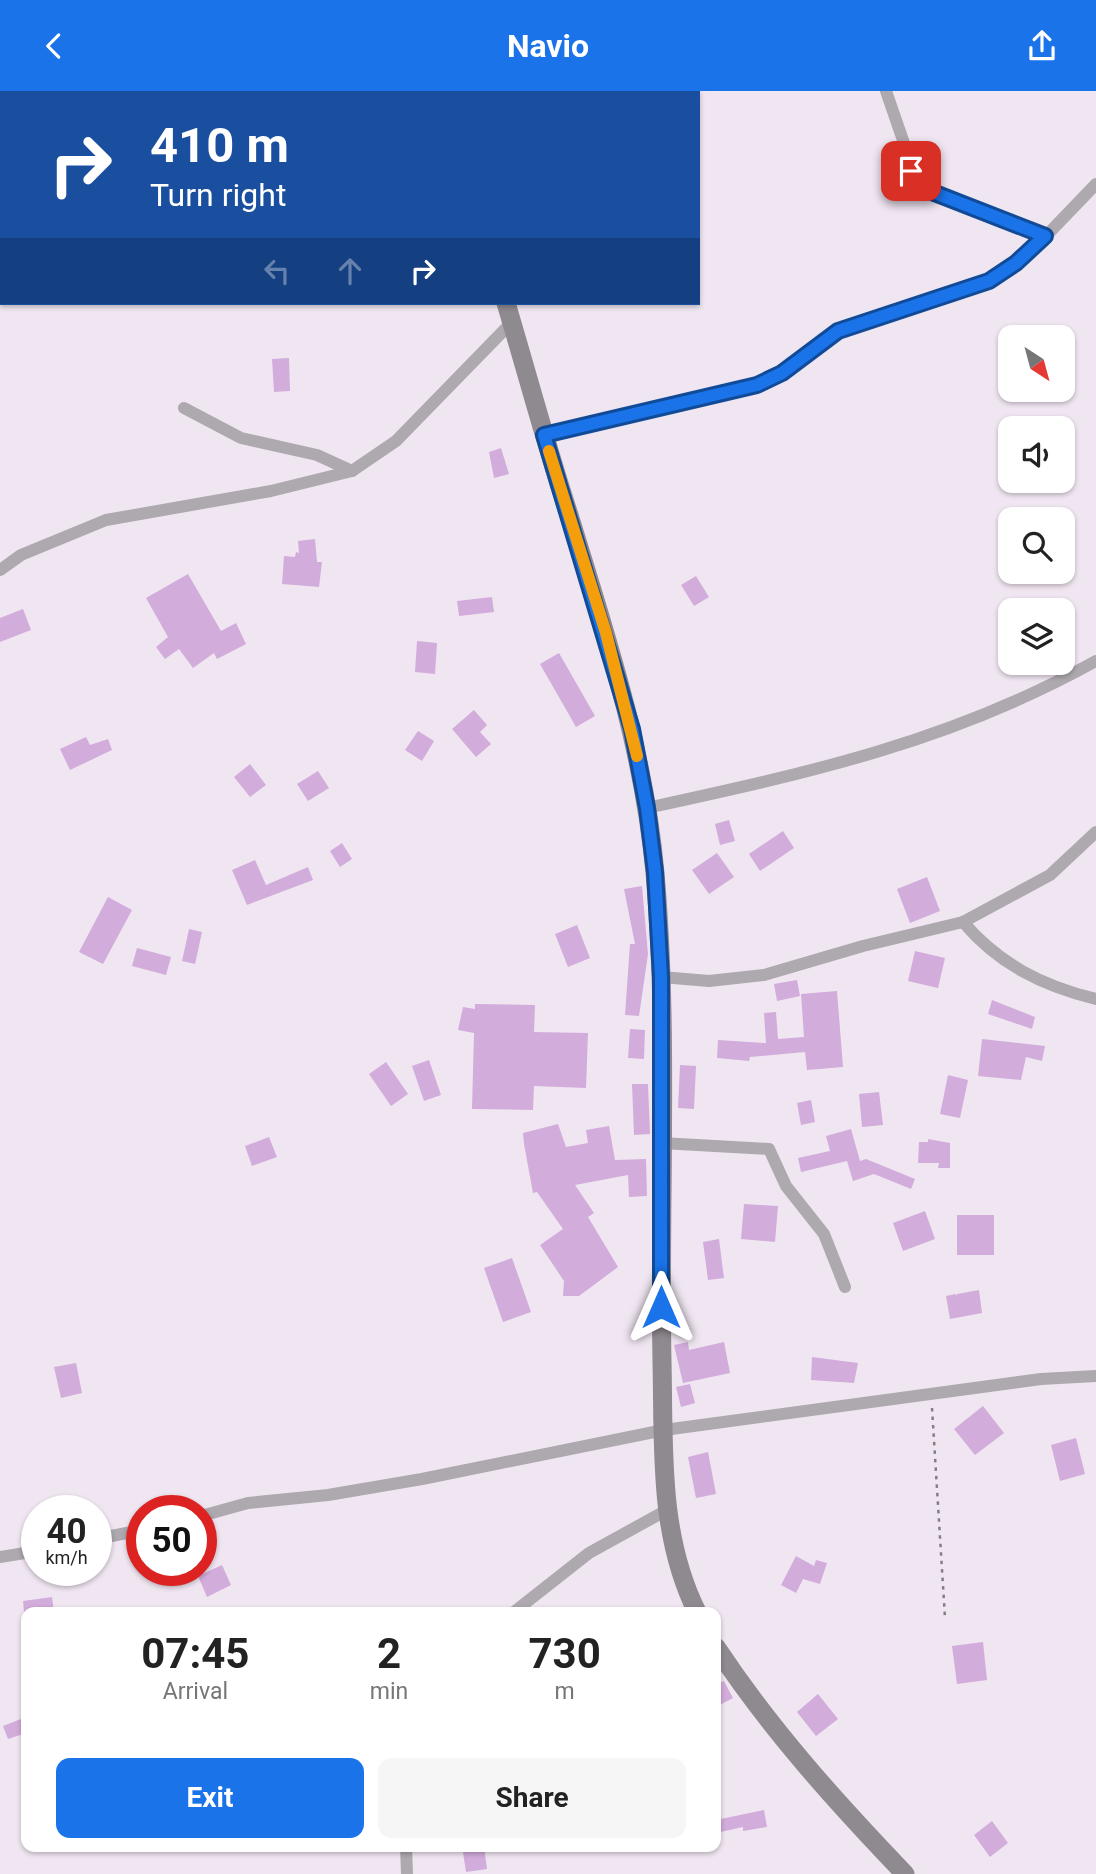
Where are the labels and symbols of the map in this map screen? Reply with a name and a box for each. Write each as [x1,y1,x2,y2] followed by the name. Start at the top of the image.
[881,141,941,201] pin
[998,325,1074,403] north arrow
[624,1270,698,1344] position arrow
[126,1495,217,1586] speed limit sign: 50

